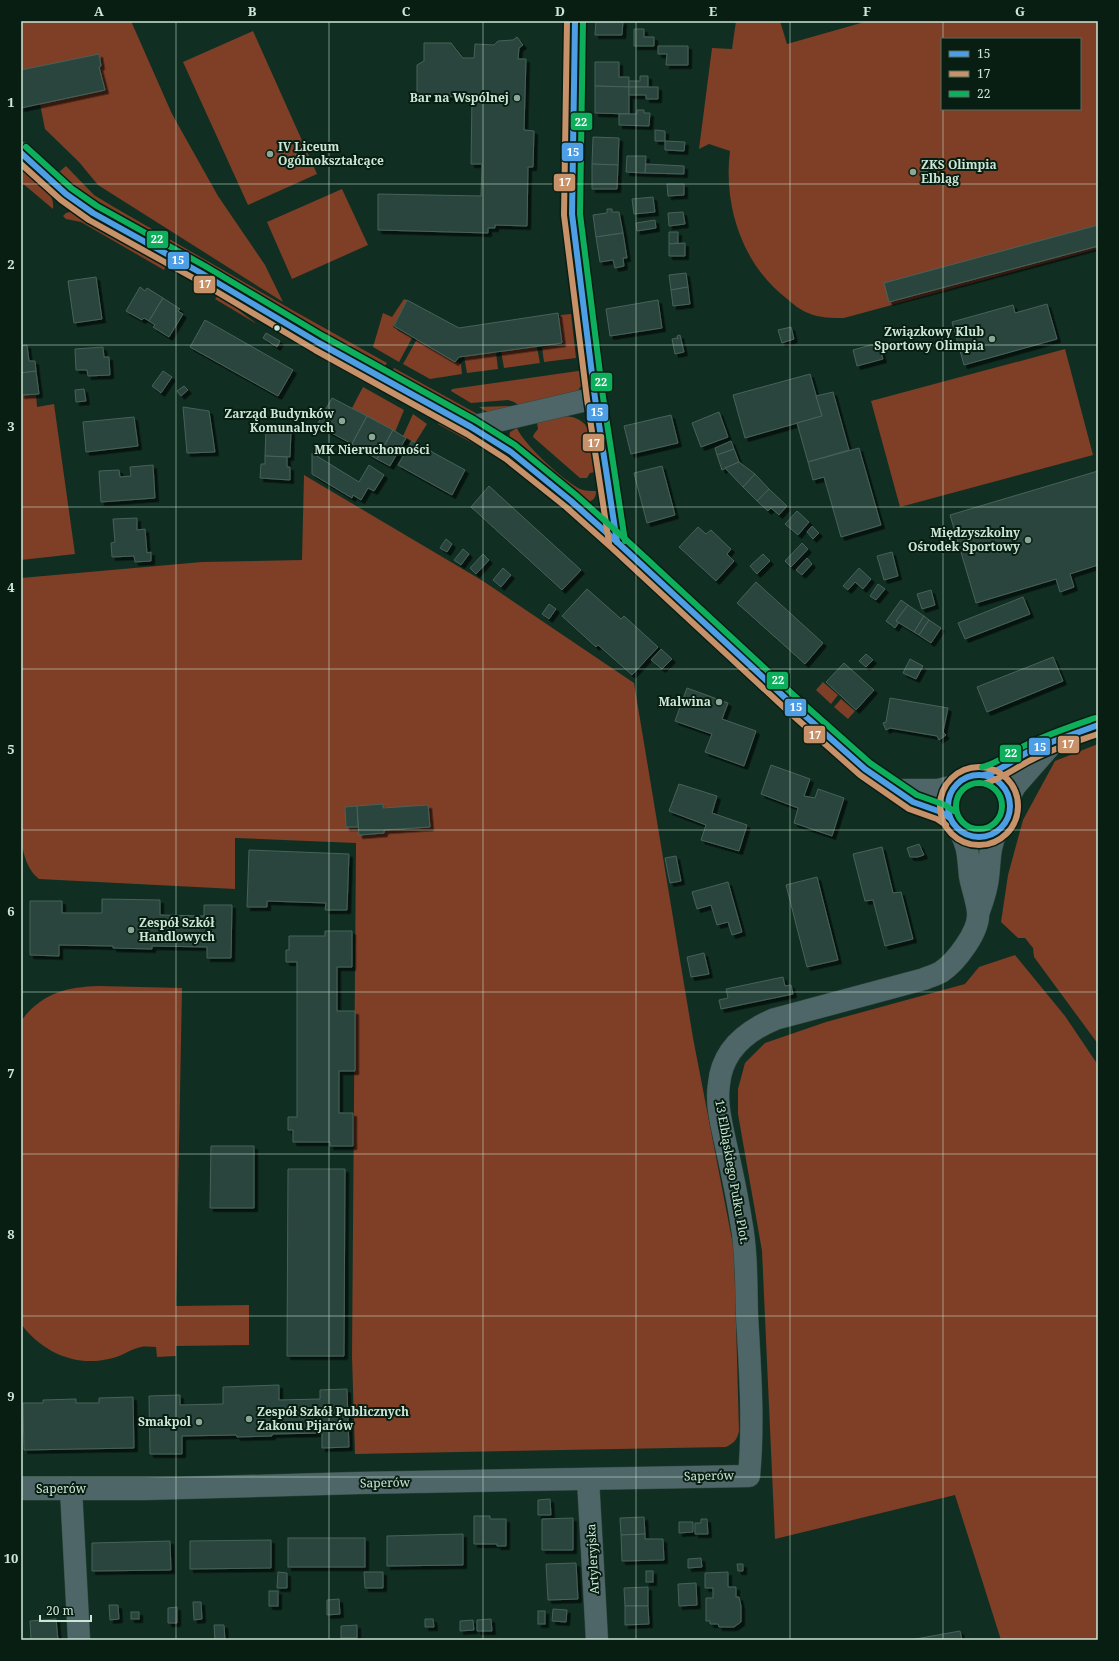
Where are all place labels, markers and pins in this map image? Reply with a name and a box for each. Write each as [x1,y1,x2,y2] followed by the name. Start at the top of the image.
[410,89,509,106] place label: Bar na Wspólnej
[512,93,522,103] marker: Bar na Wspólnej
[278,138,384,169] place label: IV Liceum Ogólnokształcące
[265,149,275,159] marker: IV Liceum Ogólnokształcące
[921,156,997,187] place label: ZKS Olimpia Elbląg
[908,167,918,177] marker: ZKS Olimpia Elbląg
[272,323,282,333] unlabelled marker
[874,323,984,354] place label: Związkowy Klub Sportowy Olimpia
[987,334,997,344] marker: Związkowy Klub Sportowy Olimpia
[224,405,335,436] place label: Zarząd Budynków Komunalnych
[337,416,347,426] marker: Zarząd Budynków Komunalnych
[367,432,377,442] marker: MK Nieruchomości
[314,441,430,458] place label: MK Nieruchomości
[908,524,1020,555] place label: Międzyszkolny Ośrodek Sportowy
[1023,535,1033,545] marker: Międzyszkolny Ośrodek Sportowy
[658,693,711,710] place label: Malwina
[714,697,724,707] marker: Malwina
[139,914,215,945] place label: Zespół Szkół Handlowych
[126,925,136,935] marker: Zespół Szkół Handlowych
[257,1403,409,1434] place label: Zespół Szkół Publicznych Zakonu Pijarów
[138,1413,192,1430] place label: Smakpol
[244,1414,254,1424] marker: Zespół Szkół Publicznych Zakonu Pijarów
[194,1417,204,1427] marker: Smakpol

